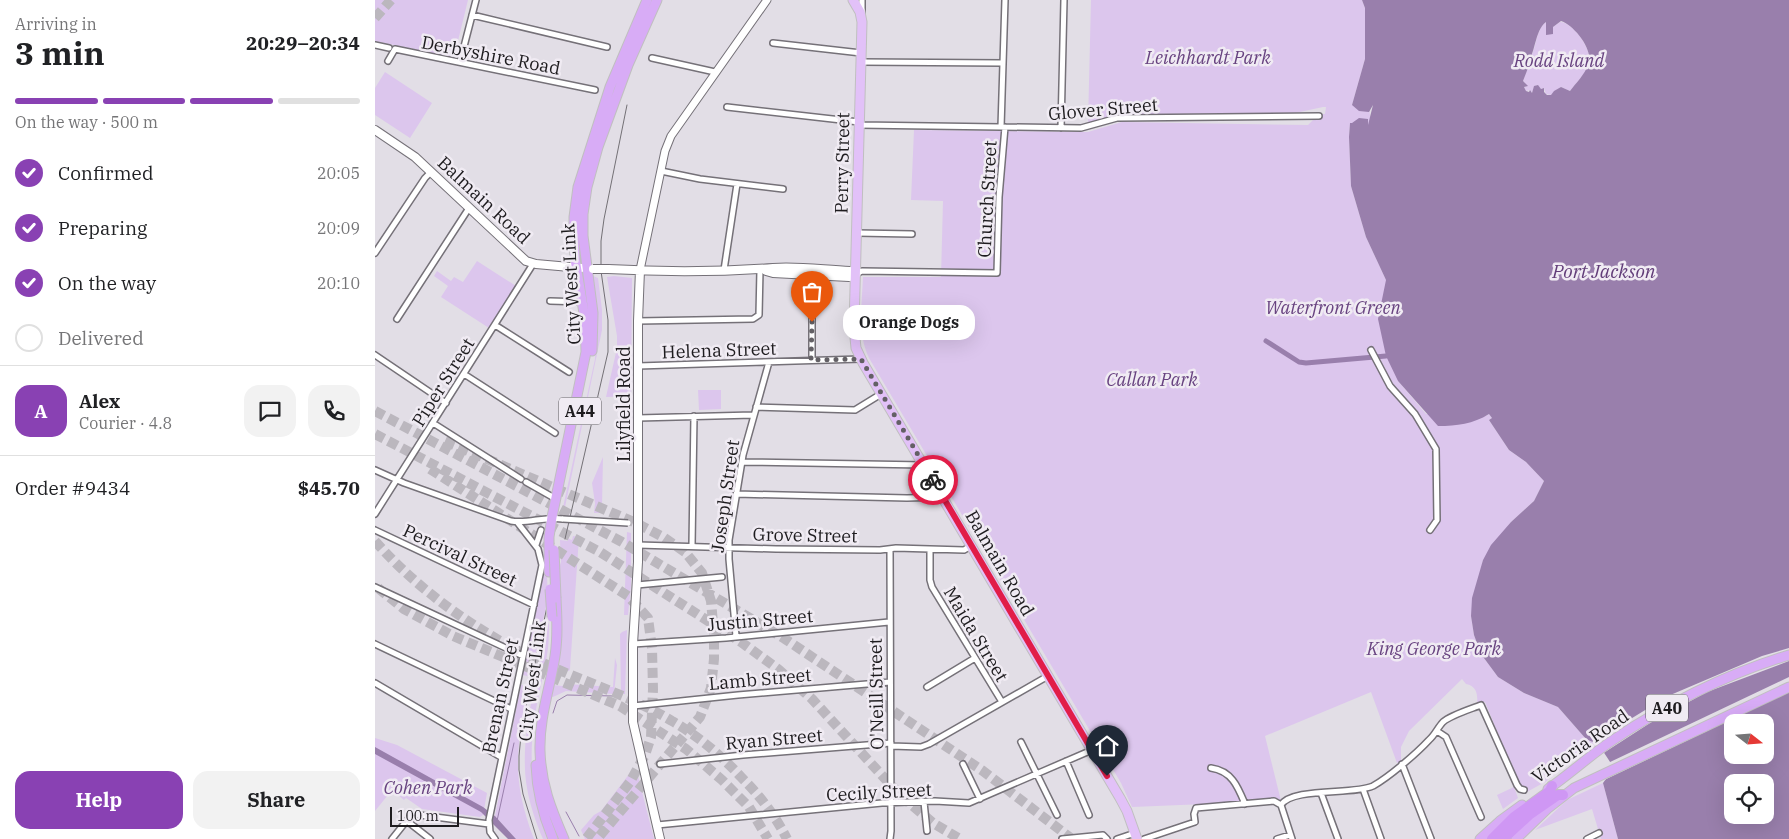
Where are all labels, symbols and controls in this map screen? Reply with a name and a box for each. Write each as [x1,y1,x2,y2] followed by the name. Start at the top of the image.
[15,14,97,34] text: Arriving in
[420,30,562,80] street label: Derbyshire Road
[246,31,360,55] text: 20:29–20:34
[15,32,105,74] text: 3 min
[1144,46,1271,69] park label: Leichhardt Park
[1513,49,1604,72] park label: Rodd Island
[1047,93,1159,125] street label: Glover Street
[15,112,158,132] text: On the way · 500 m
[830,112,854,214] street label: Perry Street
[972,140,1002,258] street label: Church Street
[433,151,535,249] street label: Balmain Road
[15,159,43,187] icon: check
[58,161,153,185] text: Confirmed
[317,163,360,183] text: 20:05
[15,214,43,242] icon: check
[58,216,147,240] text: Preparing
[317,218,360,238] text: 20:09
[556,222,586,345] street label: City West Link
[1551,259,1656,283] water label: Port Jackson
[15,269,43,297] icon: check
[58,271,156,295] text: On the way
[791,271,833,322] pin
[317,273,360,293] text: 20:10
[798,278,826,306] icon: bag
[1265,296,1402,319] park label: Waterfront Green
[842,304,975,340] callout: Orange Dogs
[859,312,959,332] text: Orange Dogs
[58,326,144,350] text: Delivered
[407,333,479,431] street label: Piper Street
[661,337,777,363] street label: Helena Street
[612,346,635,462] street label: Lilyfield Road
[1106,368,1198,391] park label: Callan Park
[244,385,296,437] button: chat
[308,385,360,437] button: phone
[79,389,120,413] text: Alex
[559,398,601,424] road number: A44
[34,399,48,423] text: A
[79,413,172,433] text: Courier · 4.8
[706,438,744,554] street label: Joseph Street
[908,455,958,505] courier
[919,466,947,494] icon: bike
[15,476,130,500] text: Order #9434
[298,476,360,500] text: $45.70
[960,506,1040,620] street label: Balmain Road
[399,519,521,591] street label: Percival Street
[752,523,858,547] street label: Grove Street
[939,582,1013,686] street label: Maida Street
[706,604,814,636] street label: Justin Street
[513,619,551,743] street label: City West Link
[477,636,523,756] street label: Brenan Street
[1366,637,1502,660] park label: King George Park
[864,638,888,750] street label: O'Neill Street
[708,663,812,695] street label: Lamb Street
[1646,694,1688,721] road number: A40
[1527,704,1633,788] street label: Victoria Road
[1724,714,1774,764] north arrow
[1724,714,1774,824] map controls
[724,723,824,755] street label: Ryan Street
[1086,725,1128,776] pin
[1093,732,1121,760] icon: home
[15,771,183,829] button: Help
[193,771,360,829] button: Share
[1724,774,1774,824] button: locate
[384,776,473,799] park label: Cohen Park
[826,778,932,806] street label: Cecily Street
[390,804,459,827] scale bar
[397,807,439,825] text: 100 m

